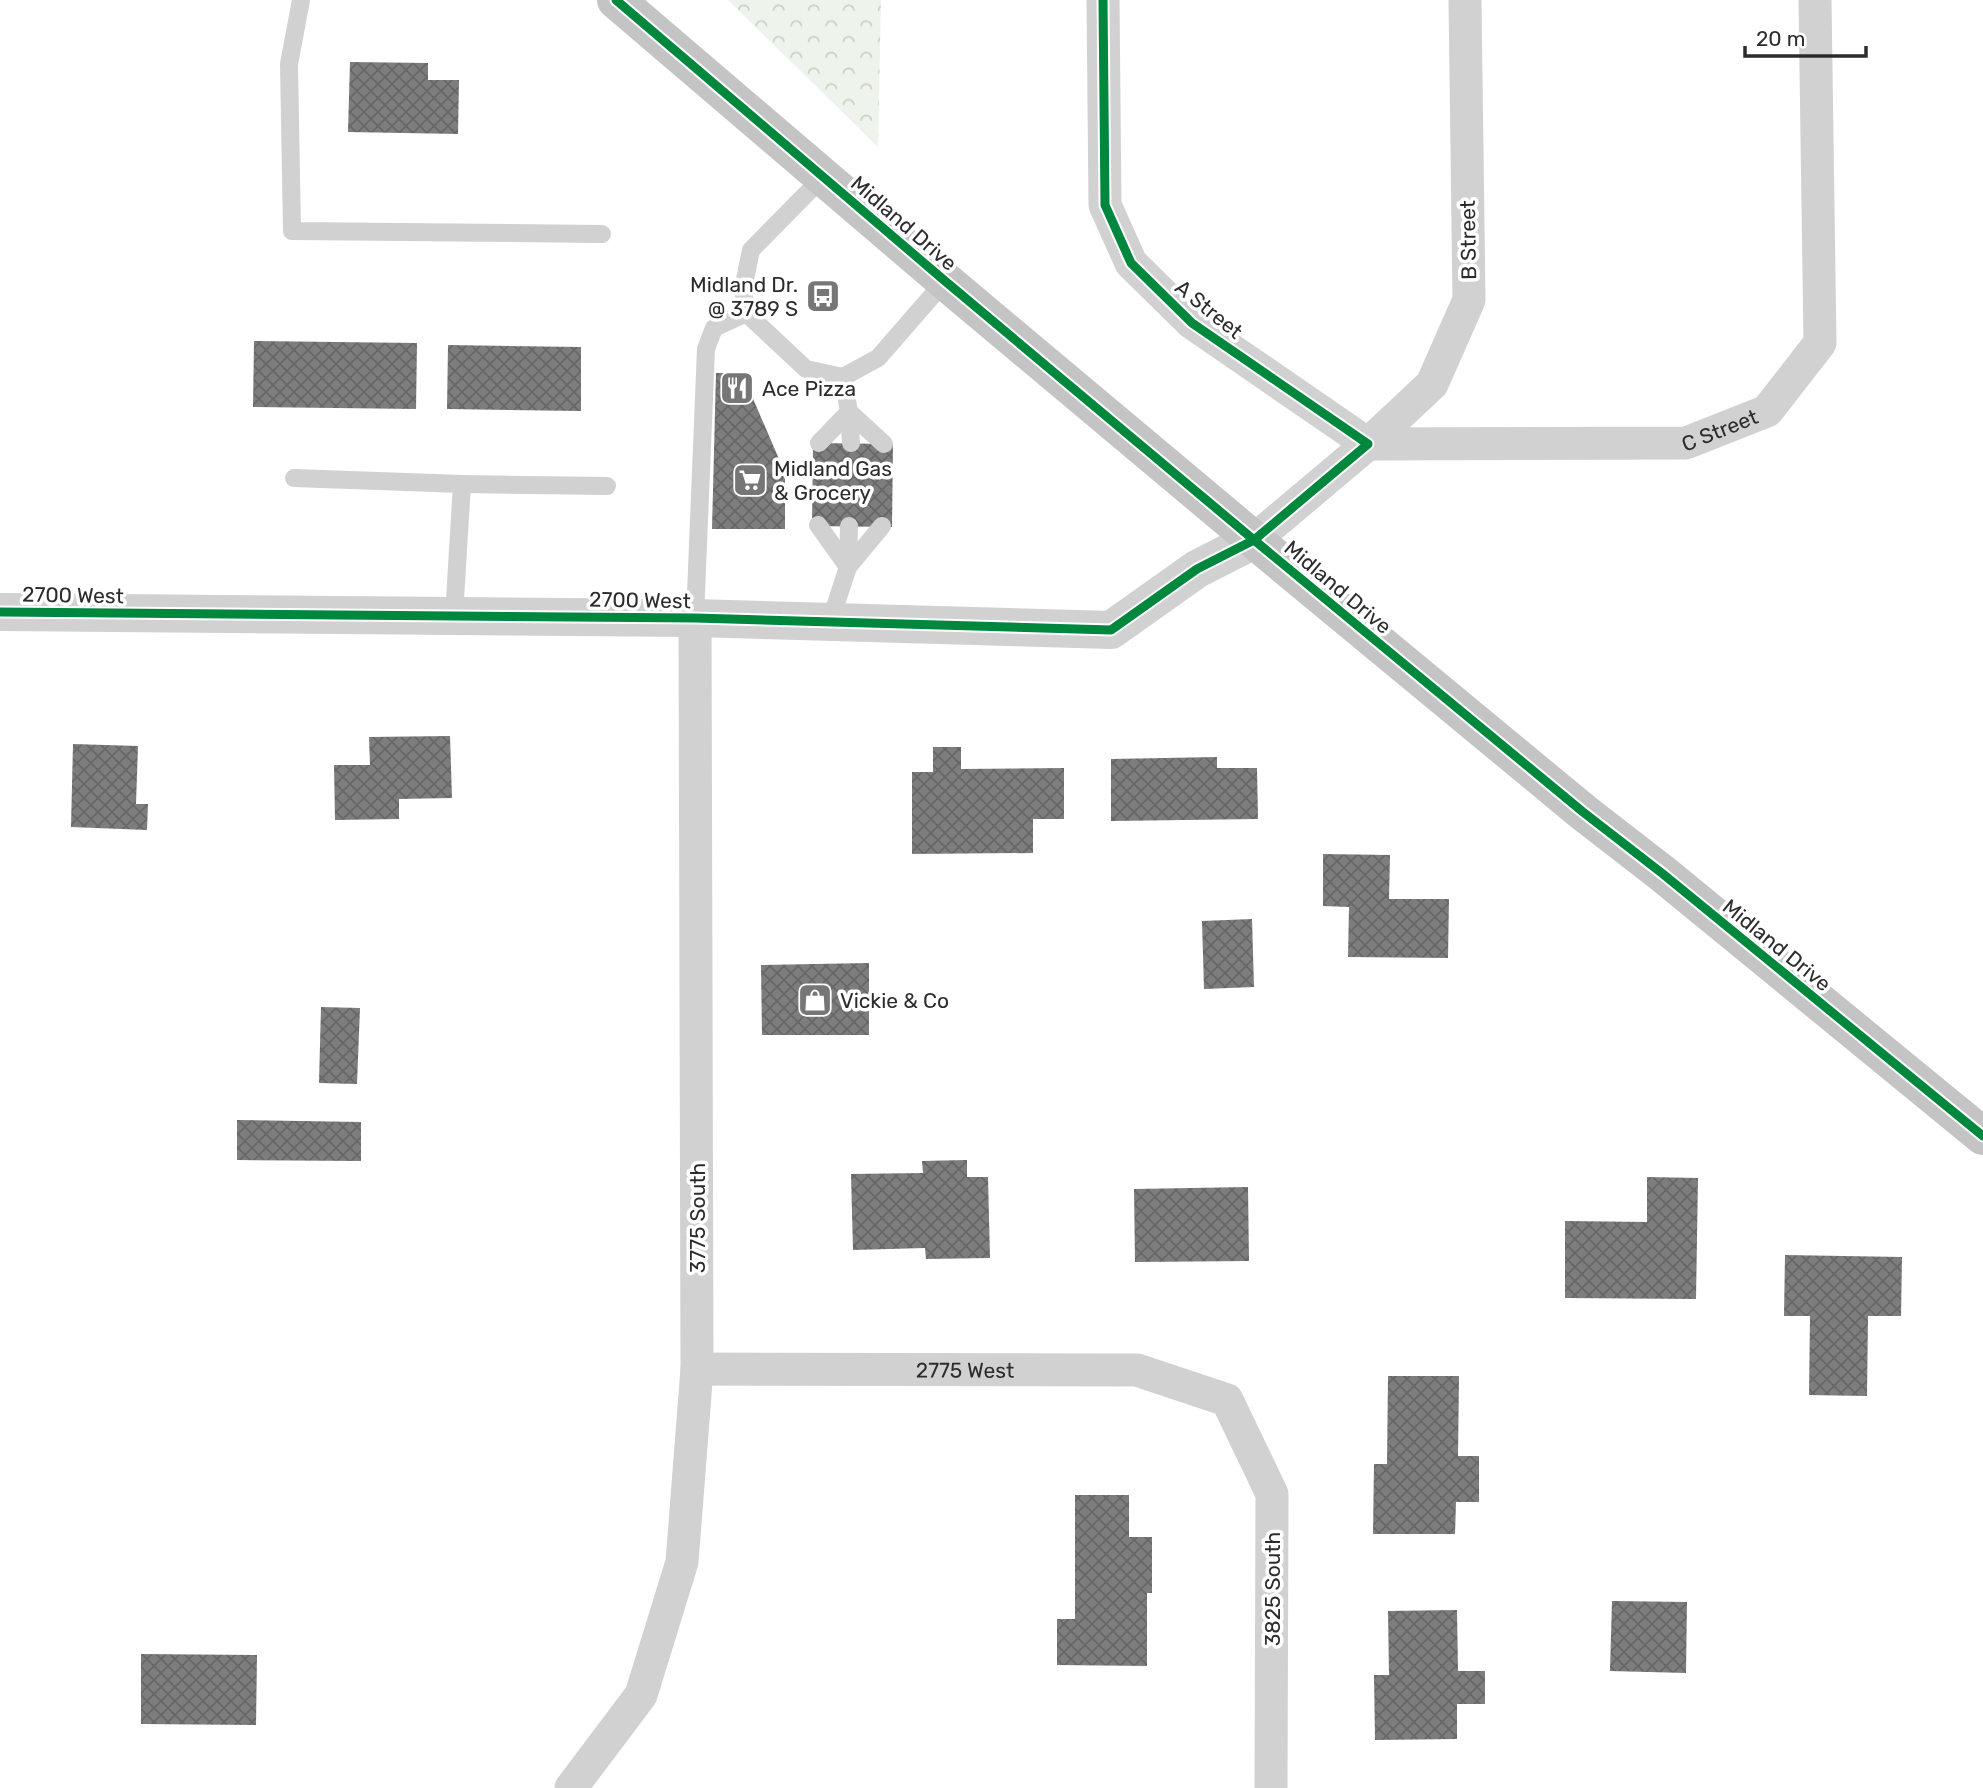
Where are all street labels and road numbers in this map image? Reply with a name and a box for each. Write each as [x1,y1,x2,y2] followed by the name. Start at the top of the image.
[846,170,962,276] street label: Midland Drive
[1455,200,1481,280] street label: B Street
[1170,274,1248,344] street label: A Street
[1678,403,1761,456] street label: C Street
[1279,535,1397,639] street label: Midland Drive
[22,582,124,608] street label: 2700 West
[589,587,691,613] street label: 2700 West
[1718,894,1836,996] street label: Midland Drive
[685,1163,710,1273] street label: 3775 South
[916,1357,1014,1382] street label: 2775 West
[1260,1532,1285,1646] street label: 3825 South

